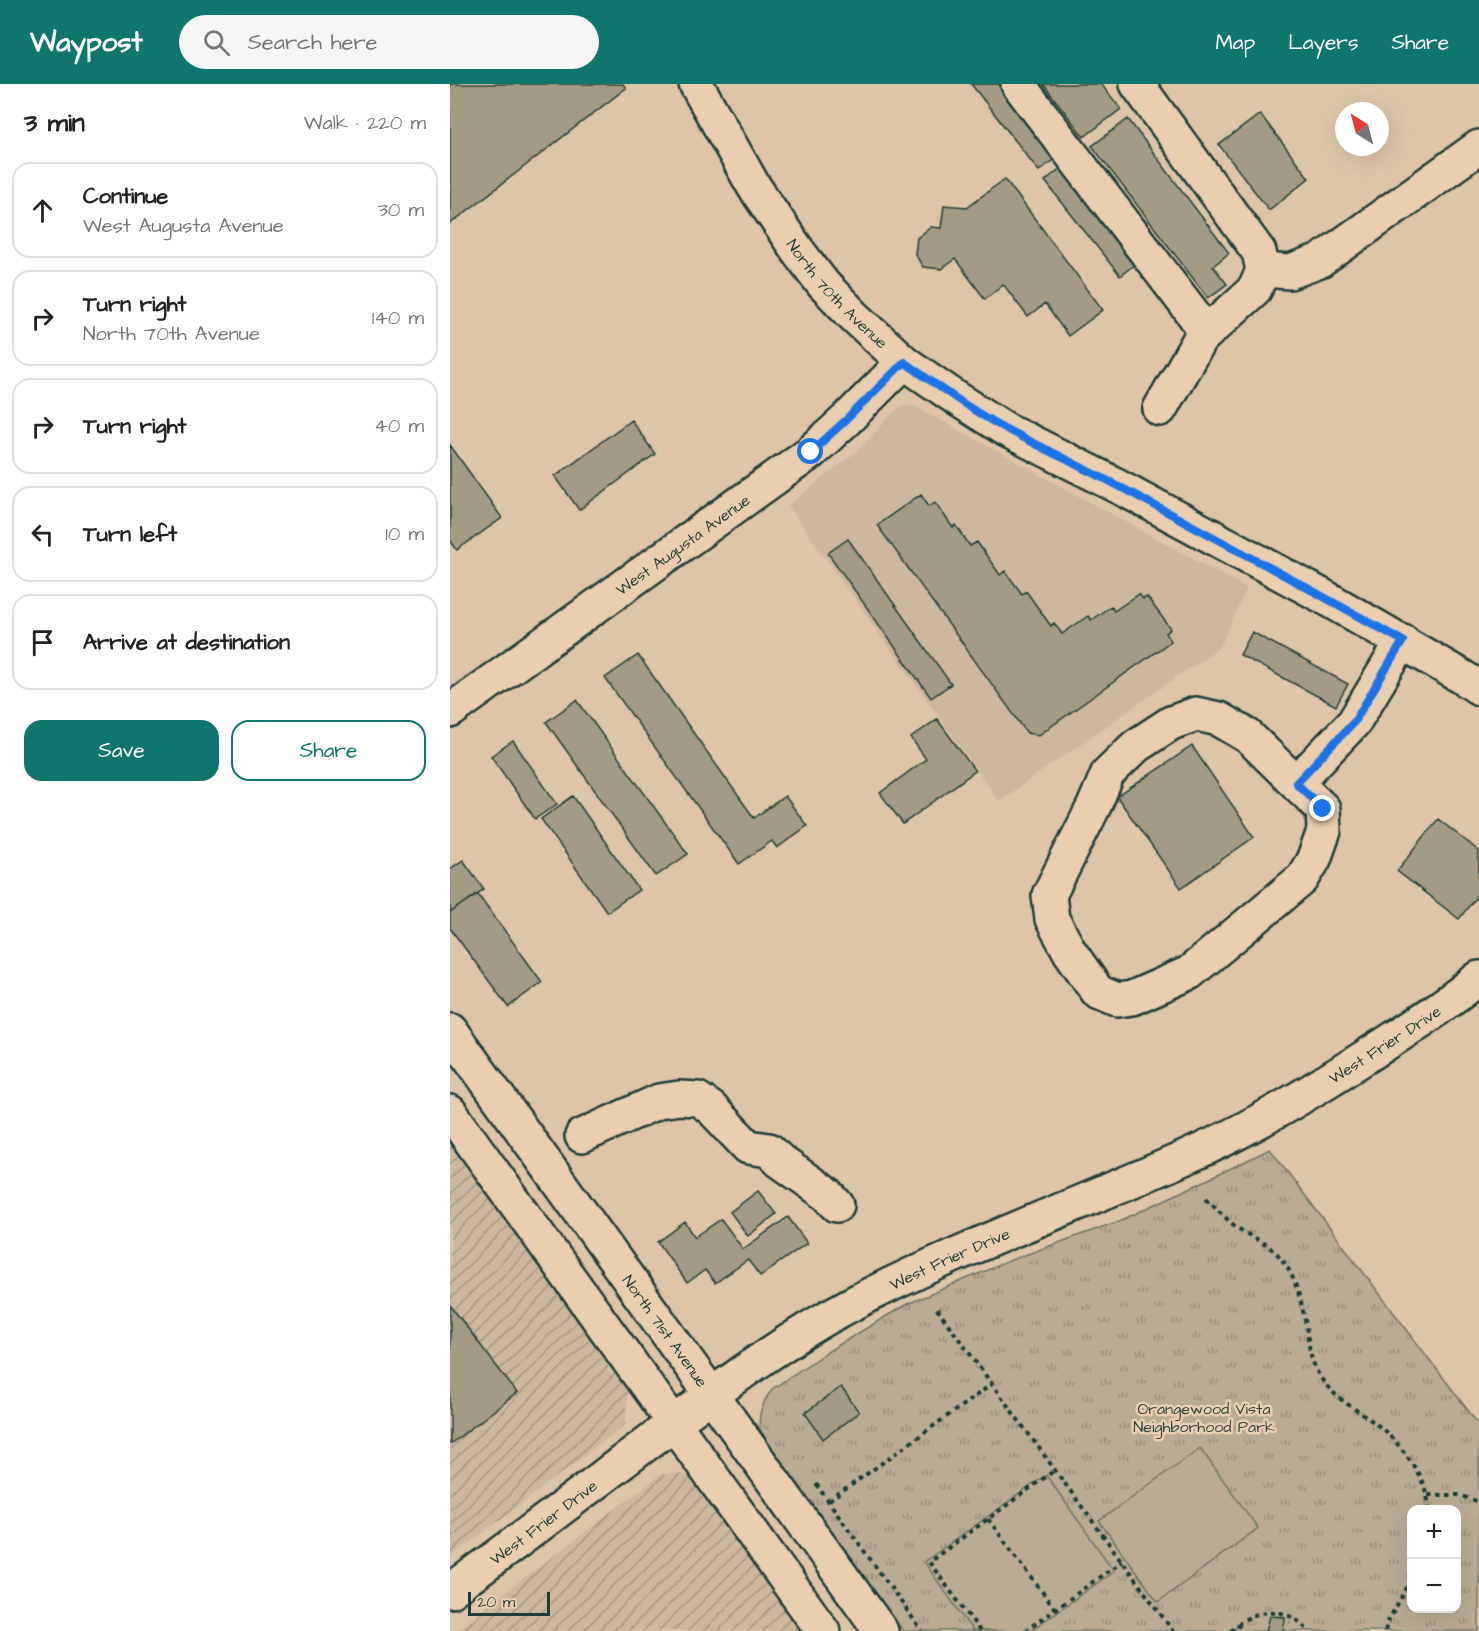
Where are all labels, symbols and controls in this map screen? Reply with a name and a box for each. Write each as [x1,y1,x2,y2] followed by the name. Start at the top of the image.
[179,15,599,69] search box
[30,23,143,62] text: Waypost
[200,26,233,59] icon: search
[248,27,378,58] text: Search here
[1215,28,1255,57] text: Map
[1288,28,1358,57] text: Layers
[1391,28,1449,57] text: Share
[1335,102,1389,156] north arrow
[24,105,85,141] text: 3 min
[304,109,426,137] text: Walk · 220 m
[83,181,168,212] text: Continue
[26,194,59,227] icon: ahead
[378,196,424,224] text: 30 m
[83,212,284,240] text: West Augusta Avenue
[781,235,893,354] street label: North 70th Avenue
[83,289,186,320] text: Turn right
[26,302,59,335] icon: right
[372,304,424,332] text: 140 m
[83,320,260,348] text: North 70th Avenue
[26,410,59,443] icon: right
[83,411,186,442] text: Turn right
[374,412,424,440] text: 40 m
[797,438,823,464] route start
[611,489,755,601] street label: West Augusta Avenue
[26,518,59,551] icon: left
[83,519,177,550] text: Turn left
[385,520,424,548] text: 10 m
[26,626,59,659] icon: arrive
[83,627,290,658] text: Arrive at destination
[24,720,219,781] button: Save
[231,720,426,781] button: Share
[1309,795,1335,821] route end
[1325,1000,1446,1089] street label: West Frier Drive
[886,1223,1014,1296] street label: West Frier Drive
[617,1271,713,1392] street label: North 71st Avenue
[1133,1398,1275,1439] park label: Orangewood Vista Neighborhood Park
[486,1475,602,1570] street label: West Frier Drive
[1407,1505,1461,1613] map controls
[1407,1505,1461,1559] button: +
[1407,1559,1461,1613] button: −
[468,1589,550,1616] scale bar
[477,1591,515,1613] text: 20 m

